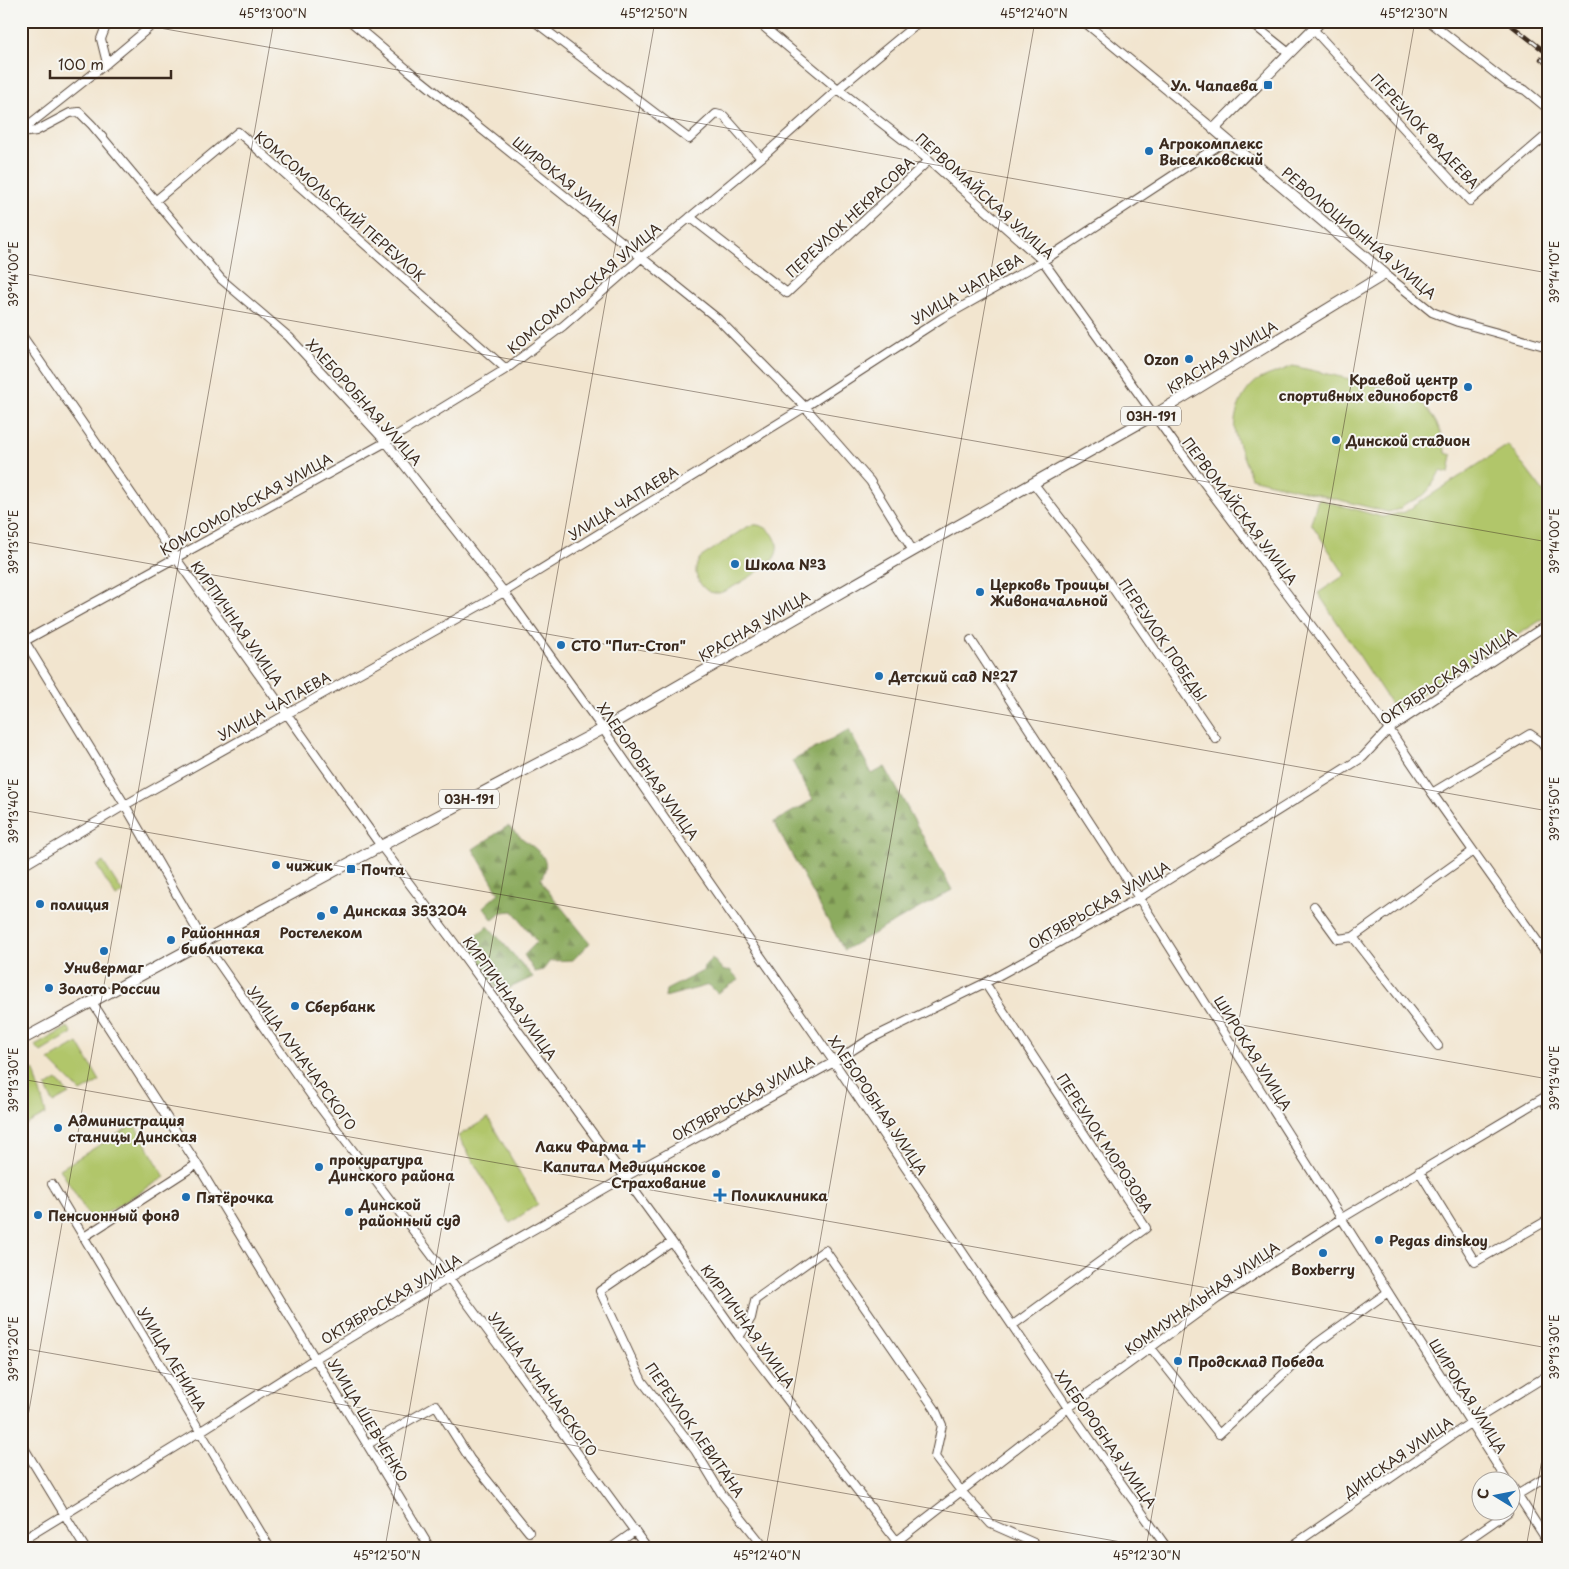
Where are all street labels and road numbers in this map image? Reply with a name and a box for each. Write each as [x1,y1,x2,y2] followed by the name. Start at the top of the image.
[1366,69,1484,193] street label: ПЕРЕУЛОК ФАДЕЕВА
[250,126,430,286] street label: КОМСОМОЛЬСКИЙ ПЕРЕУЛОК
[911,128,1059,264] street label: ПЕРВОМАЙСКАЯ УЛИЦА
[508,131,624,231] street label: ШИРОКАЯ УЛИЦА
[781,152,919,282] street label: ПЕРЕУЛОК НЕКРАСОВА
[1277,162,1441,304] street label: РЕВОЛЮЦИОННАЯ УЛИЦА
[503,217,665,358] street label: КОМСОМОЛЬСКАЯ УЛИЦА
[907,248,1027,330] street label: УЛИЦА ЧАПАЕВА
[1163,315,1282,398] street label: КРАСНАЯ УЛИЦА
[301,334,427,470] street label: ХЛЕБОРОБНАЯ УЛИЦА
[1121,406,1181,426] road number: 03Н-191
[1178,433,1303,589] street label: ПЕРВОМАЙСКАЯ УЛИЦА
[156,448,336,560] street label: КОМСОМОЛЬСКАЯ УЛИЦА
[564,461,682,545] street label: УЛИЦА ЧАПАЕВА
[186,556,288,690] street label: КИРПИЧНАЯ УЛИЦА
[1114,574,1212,706] street label: ПЕРЕУЛОК ПОБЕДЫ
[694,585,814,667] street label: КРАСНАЯ УЛИЦА
[1376,622,1521,730] street label: ОКТЯБРЬСКАЯ УЛИЦА
[214,666,334,746] street label: УЛИЦА ЧАПАЕВА
[592,698,704,844] street label: ХЛЕБОРОБНАЯ УЛИЦА
[439,790,499,809] road number: 03Н-191
[1024,856,1174,954] street label: ОКТЯБРЬСКАЯ УЛИЦА
[458,932,562,1064] street label: КИРПИЧНАЯ УЛИЦА
[242,981,362,1135] street label: УЛИЦА ЛУНАЧАРСКОГО
[1209,991,1297,1115] street label: ШИРОКАЯ УЛИЦА
[823,1031,933,1179] street label: ХЛЕБОРОБНАЯ УЛИЦА
[668,1050,819,1146] street label: ОКТЯБРЬСКАЯ УЛИЦА
[1052,1069,1158,1217] street label: ПЕРЕУЛОК МОРОЗОВА
[1120,1236,1284,1360] street label: КОММУНАЛЬНАЯ УЛИЦА
[317,1248,466,1349] street label: ОКТЯБРЬСКАЯ УЛИЦА
[696,1260,800,1392] street label: КИРПИЧНАЯ УЛИЦА
[133,1303,212,1415] street label: УЛИЦА ЛЕНИНА
[483,1307,603,1461] street label: УЛИЦА ЛУНАЧАРСКОГО
[1424,1334,1512,1458] street label: ШИРОКАЯ УЛИЦА
[323,1354,413,1486] street label: УЛИЦА ШЕВЧЕНКО
[641,1358,750,1502] street label: ПЕРЕУЛОК ЛЕВИТАНА
[1050,1366,1162,1512] street label: ХЛЕБОРОБНАЯ УЛИЦА
[1338,1411,1457,1503] street label: ДИНСКАЯ УЛИЦА

